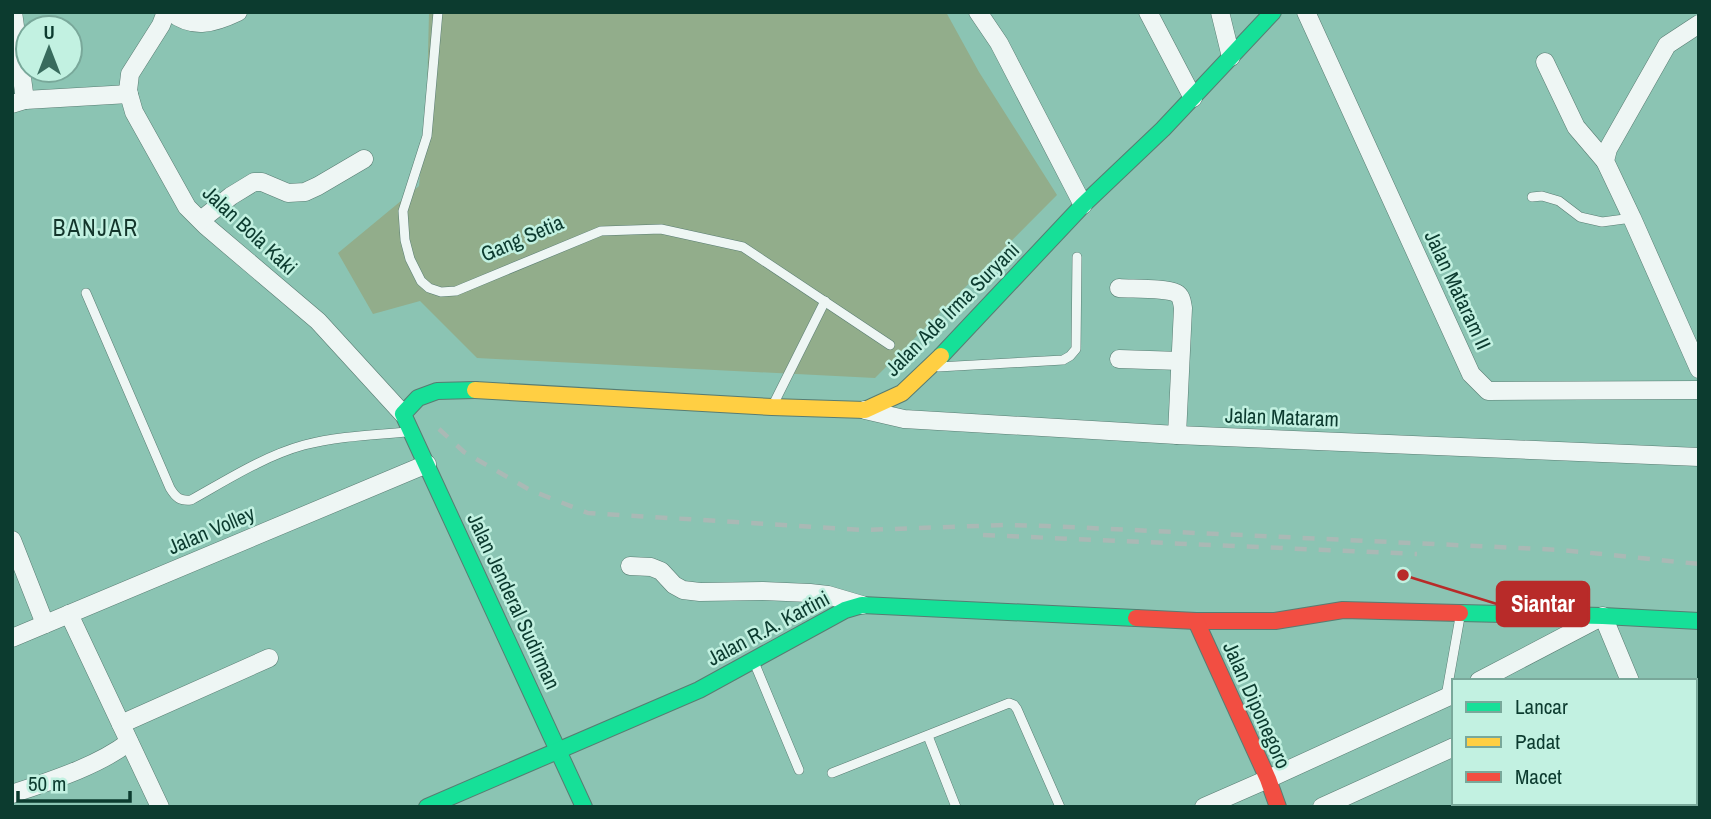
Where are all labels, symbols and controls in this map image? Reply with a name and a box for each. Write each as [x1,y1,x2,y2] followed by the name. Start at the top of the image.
[14,14,84,84] north arrow
[43,19,55,45] text: U
[196,179,304,281] street label: Jalan Bola Kaki
[476,207,568,268] street label: Gang Setia
[53,212,139,243] district label: BANJAR
[1418,226,1498,354] street label: Jalan Mataram II
[878,235,1026,383] street label: Jalan Ade Irma Suryani
[1225,401,1339,433] street label: Jalan Mataram
[163,499,259,561] street label: Jalan Volley
[460,508,568,694] street label: Jalan Jenderal Sudirman
[1497,582,1589,626] callout: Siantar
[702,584,834,672] street label: Jalan R.A. Kartini
[1511,588,1576,619] text: Siantar
[1216,637,1298,773] street label: Jalan Diponegoro
[1452,679,1697,805] legend
[1515,692,1568,721] text: Lancar
[1515,727,1560,756] text: Padat
[18,760,130,804] scale bar
[1515,762,1562,791] text: Macet
[28,769,66,798] text: 50 m

